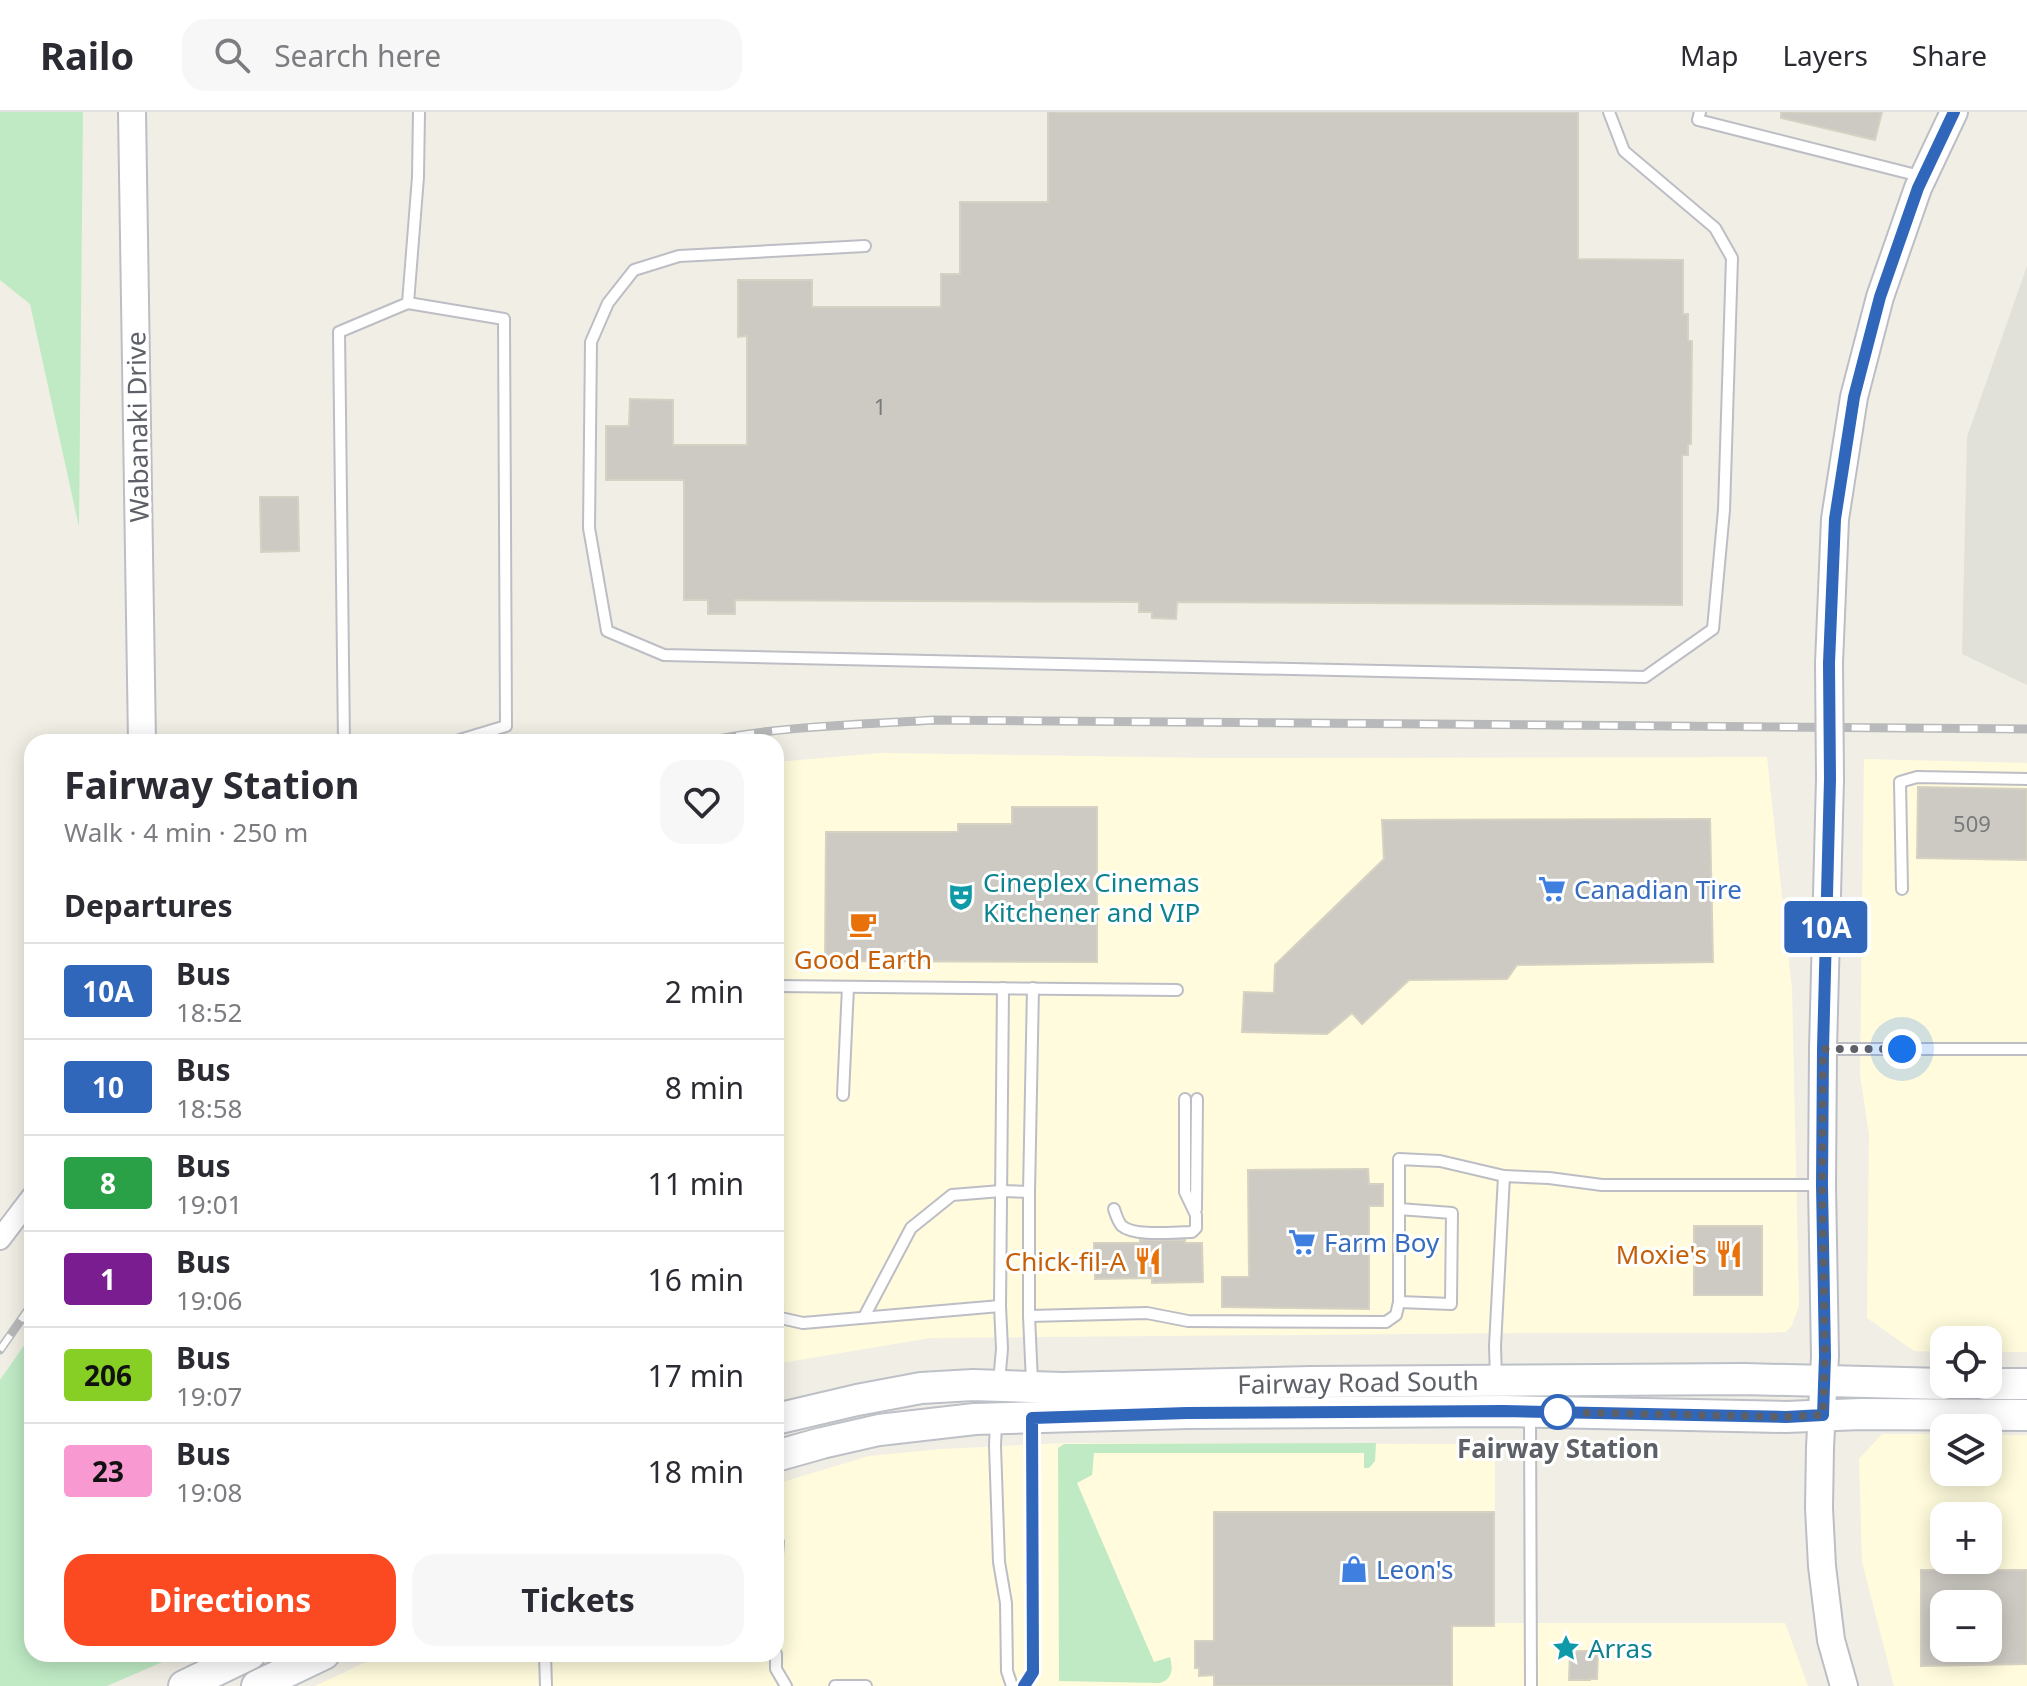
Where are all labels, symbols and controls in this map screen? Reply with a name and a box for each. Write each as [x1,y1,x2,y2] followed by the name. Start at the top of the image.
[182,19,742,91] search box
[40,29,134,81] text: Railo
[210,33,254,77] icon: search
[274,35,441,76] text: Search here
[1680,36,1738,74] text: Map
[1782,36,1868,74] text: Layers
[1912,36,1987,74] text: Share
[117,331,157,523] street label: Wabanaki Drive
[874,391,886,421] house number: 1
[64,758,359,810] text: Fairway Station
[660,760,744,844] button: heart
[1953,808,1991,838] house number: 509
[64,814,308,850] text: Walk · 4 min · 250 m
[983,864,1200,930] place label: Cineplex Cinemas Kitchener and VIP
[1574,871,1742,907] place label: Canadian Tire
[1537,874,1567,904] supermarket icon: Canadian Tire
[946,882,976,912] theatre icon: Cineplex Cinemas Kitchener and VIP
[64,885,233,926] text: Departures
[1780,901,1872,953] line badge: 10A
[1800,908,1852,946] text: 10A
[848,909,878,939] cafe icon: Good Earth
[794,941,932,977] place label: Good Earth
[176,953,231,994] text: Bus
[665,971,744,1012] text: 2 min
[82,972,134,1010] text: 10A
[176,994,242,1030] text: 18:52
[1882,1029,1922,1069] your location
[176,1049,231,1090] text: Bus
[665,1067,744,1108] text: 8 min
[92,1068,124,1106] text: 10
[176,1090,242,1126] text: 18:58
[176,1145,231,1186] text: Bus
[648,1163,744,1204] text: 11 min
[100,1164,116,1202] text: 8
[176,1186,242,1222] text: 19:01
[1324,1224,1440,1260] place label: Farm Boy
[1287,1227,1317,1257] supermarket icon: Farm Boy
[1616,1236,1707,1272] place label: Moxie's
[1714,1239,1744,1269] restaurant icon: Moxie's
[176,1241,231,1282] text: Bus
[1005,1243,1126,1279] place label: Chick-fil-A
[1133,1246,1163,1276] restaurant icon: Chick-fil-A
[648,1259,744,1300] text: 16 min
[100,1260,116,1298] text: 1
[176,1282,242,1318] text: 19:06
[1930,1326,2002,1662] map controls
[1930,1326,2002,1398] button: locate
[176,1337,231,1378] text: Bus
[648,1355,744,1396] text: 17 min
[84,1356,132,1394] text: 206
[1237,1362,1479,1402] street label: Fairway Road South
[176,1378,242,1414] text: 19:07
[1541,1395,1575,1429] marker: Fairway Station
[1930,1414,2002,1486] button: layers
[1457,1430,1659,1466] place label: Fairway Station
[176,1433,231,1474] text: Bus
[648,1451,744,1492] text: 18 min
[92,1452,124,1490] text: 23
[176,1474,242,1510] text: 19:08
[1930,1502,2002,1574] button: +
[1376,1551,1453,1587] place label: Leon's
[64,1554,396,1646] button: Directions
[412,1554,744,1646] button: Tickets
[1339,1554,1369,1584] shop icon: Leon's
[1930,1590,2002,1662] button: −
[1588,1630,1653,1666] place label: Arras
[1551,1633,1581,1663] place icon: Arras

